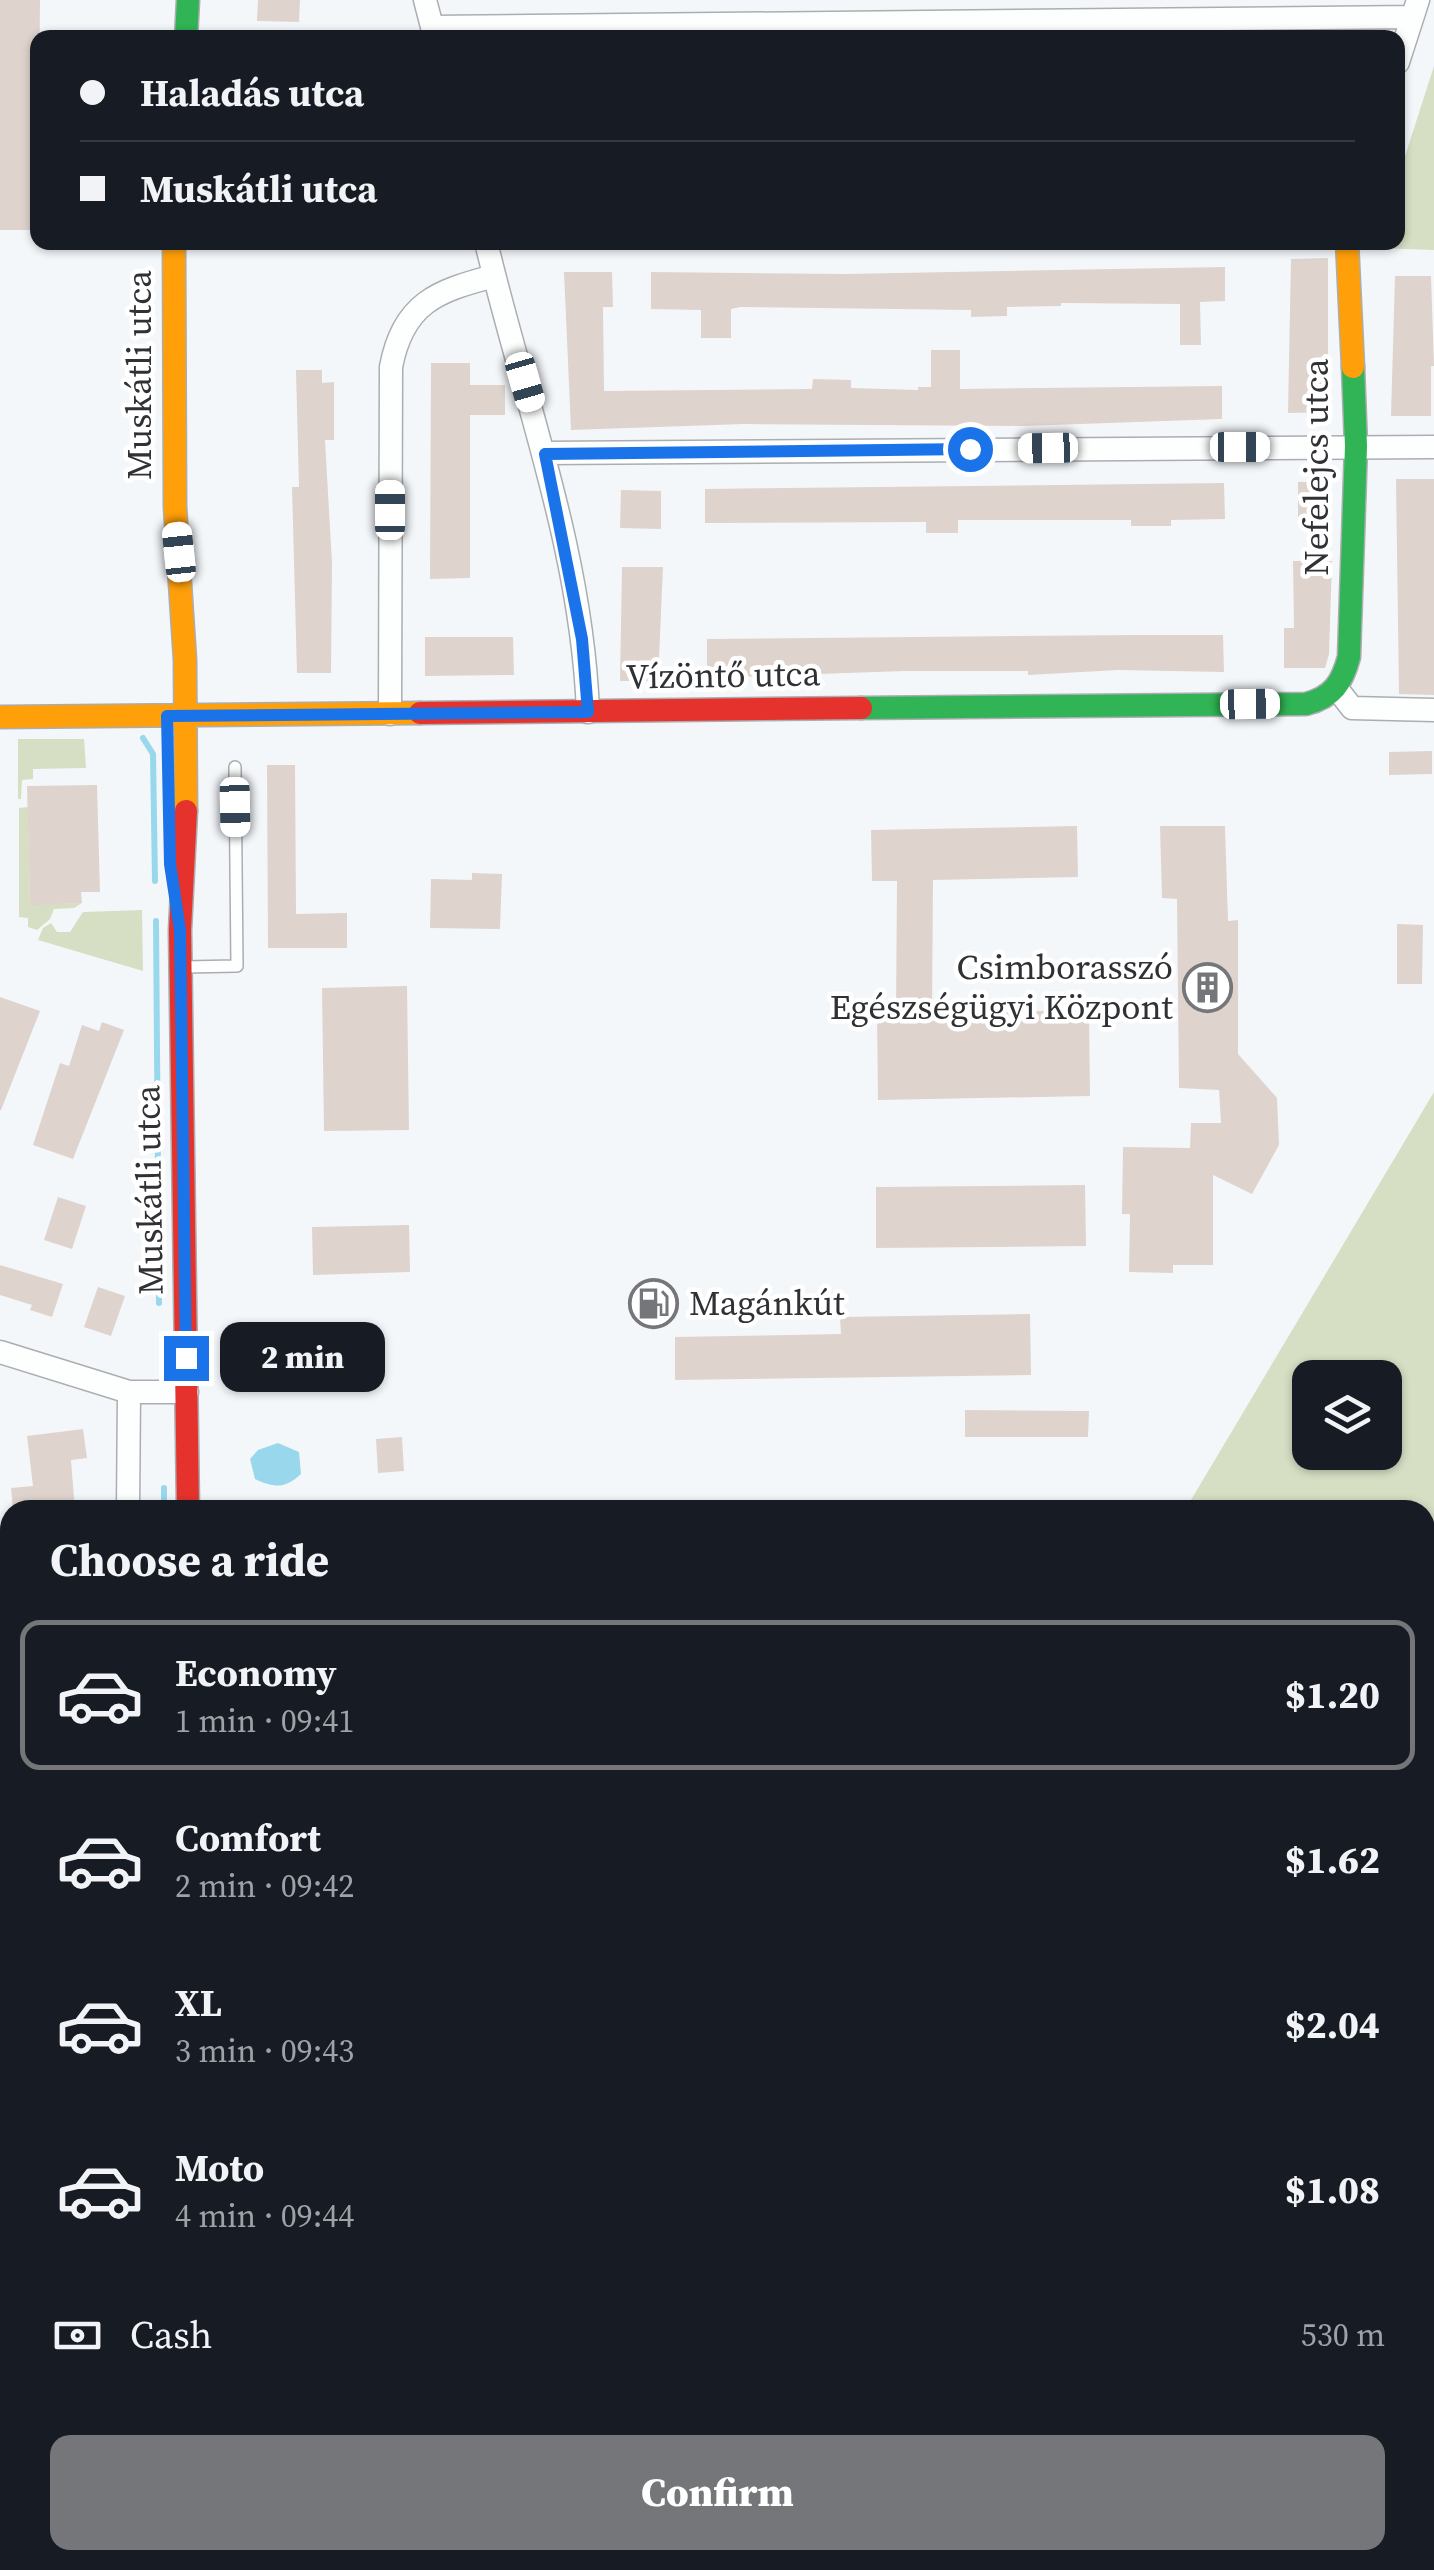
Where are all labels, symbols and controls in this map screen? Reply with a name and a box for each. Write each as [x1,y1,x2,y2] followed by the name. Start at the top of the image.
[140,67,364,119] text: Haladás utca
[140,163,377,215] text: Muskátli utca
[115,270,163,480] street label: Muskátli utca
[502,349,548,415] car
[1292,358,1340,576] street label: Nefelejcs utca
[948,427,993,472] route start
[1018,432,1078,464] car
[1210,432,1270,462] car
[375,480,405,540] car
[161,521,197,583] car
[625,649,821,701] street label: Vízöntő utca
[1220,688,1280,720] car
[219,777,251,837] car
[830,943,1174,1031] place label: Csimborasszó Egészségügyi Központ
[1182,961,1234,1013] building icon: Csimborasszó Egészségügyi Központ
[123,1084,175,1295] street label: Muskátli utca
[628,1277,680,1329] fuel station icon: Magánkút
[689,1279,845,1327] place label: Magánkút
[221,1323,386,1393] callout: 2 min
[261,1335,344,1379] text: 2 min
[164,1336,209,1381] route end
[1292,1360,1402,1470] map controls
[1292,1360,1402,1470] button: layers
[50,1529,329,1591] text: Choose a ride
[175,1647,337,1699] text: Economy
[55,1650,145,1740] icon: car
[1285,1669,1380,1721] text: $1.20
[175,1699,354,1743] text: 1 min · 09:41
[175,1812,321,1864] text: Comfort
[55,1815,145,1905] icon: car
[1285,1834,1380,1886] text: $1.62
[175,1864,354,1908] text: 2 min · 09:42
[175,1977,222,2029] text: XL
[55,1980,145,2070] icon: car
[1285,1999,1380,2051] text: $2.04
[175,2029,354,2073] text: 3 min · 09:43
[175,2142,264,2194] text: Moto
[55,2145,145,2235] icon: car
[1285,2164,1380,2216] text: $1.08
[175,2194,354,2238] text: 4 min · 09:44
[50,2308,105,2363] icon: cash
[130,2309,212,2361] text: Cash
[1301,2313,1385,2357] text: 530 m
[50,2435,1385,2550] button: Confirm

